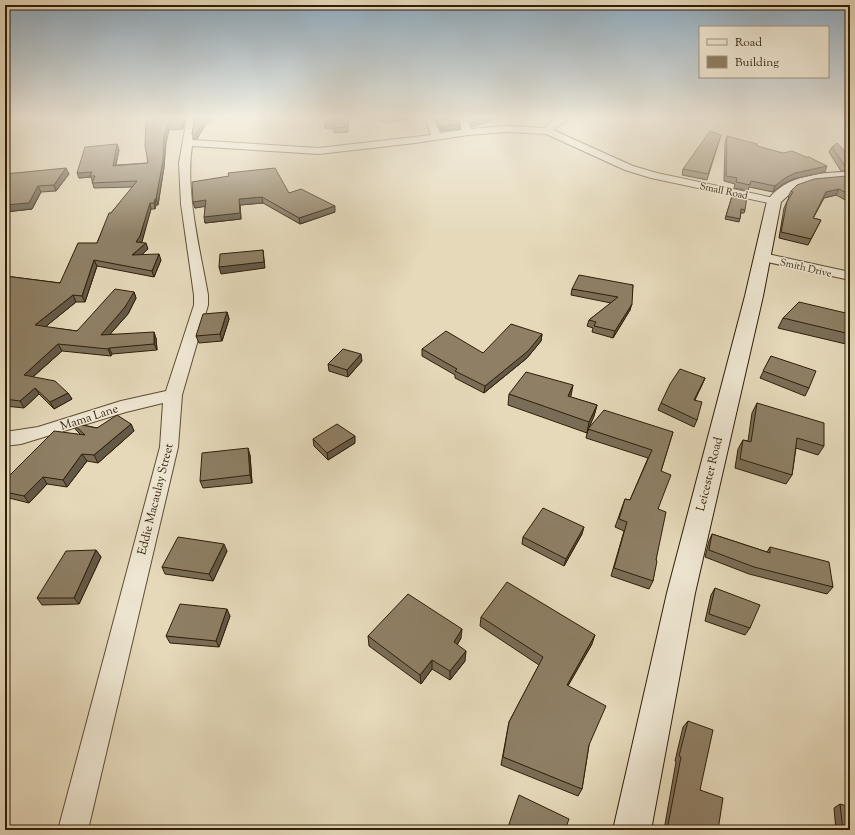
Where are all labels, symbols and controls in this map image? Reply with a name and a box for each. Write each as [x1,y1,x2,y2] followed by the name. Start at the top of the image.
[699,26,829,78] legend
[735,34,762,52] text: Road
[735,54,779,72] text: Building
[698,179,750,204] street label: Small Road
[778,255,833,282] street label: Smith Drive
[58,400,121,436] street label: Mama Lane
[692,435,728,513] street label: Leicester Road
[133,442,179,557] street label: Eddie Macaulay Street

